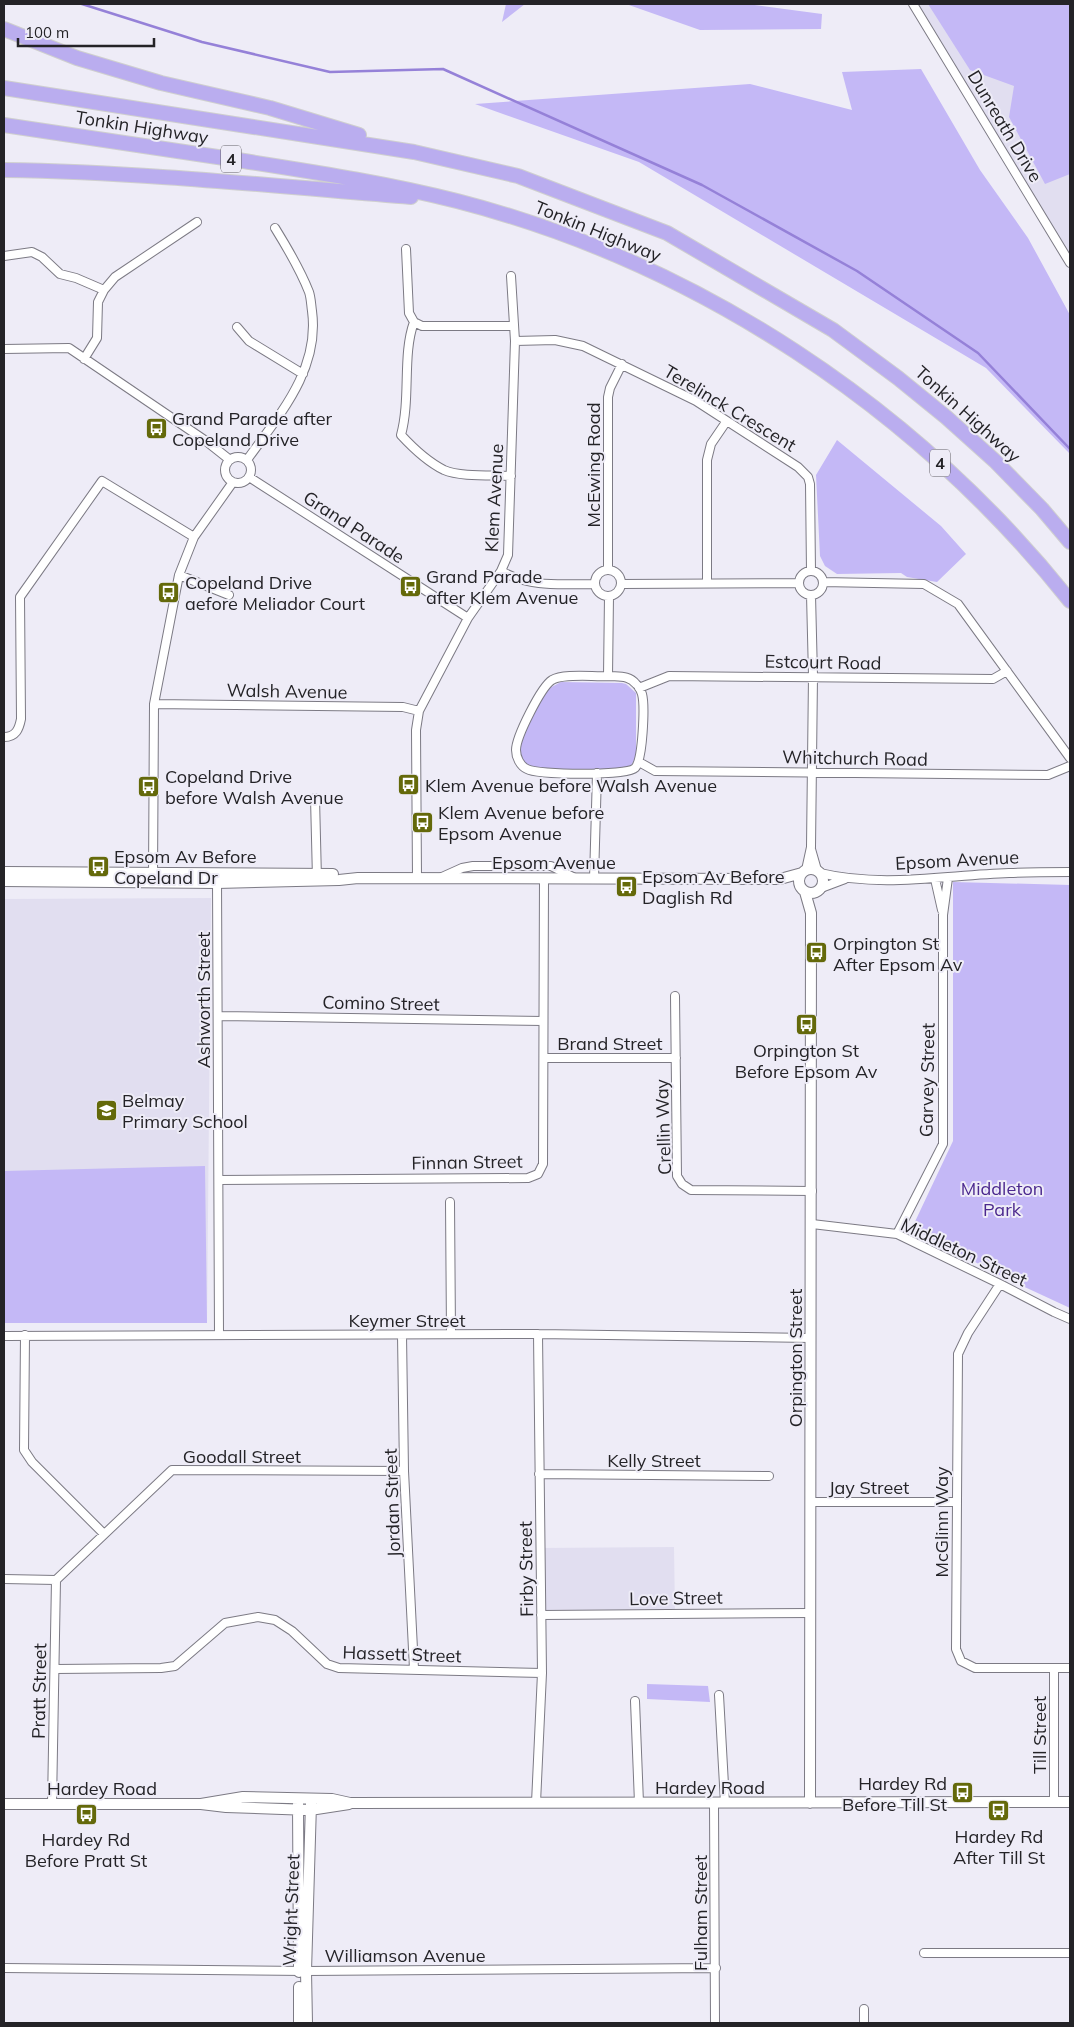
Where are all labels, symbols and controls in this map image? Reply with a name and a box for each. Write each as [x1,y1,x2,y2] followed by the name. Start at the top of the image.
[18,15,154,47] scale bar
[25,23,69,42] text: 100 m
[963,66,1047,186] street label: Dunreath Drive
[74,105,211,149] street label: Tonkin Highway
[221,146,241,172] road number: 4
[531,195,665,267] street label: Tonkin Highway
[660,359,800,457] street label: Terelinck Crescent
[910,361,1026,468] street label: Tonkin Highway
[582,403,605,527] street label: McEwing Road
[172,407,333,451] place label: Grand Parade after Copeland Drive
[144,416,168,440] bus stop icon: Grand Parade after Copeland Drive
[480,443,508,553] street label: Klem Avenue
[930,449,950,476] road number: 4
[299,486,409,568] street label: Grand Parade
[426,565,578,609] place label: Grand Parade after Klem Avenue
[185,571,365,615] place label: Copeland Drive aefore Meliador Court
[398,574,422,598] bus stop icon: Grand Parade after Klem Avenue
[157,580,181,604] bus stop icon: Copeland Drive aefore Meliador Court
[764,649,882,675] street label: Estcourt Road
[226,678,348,704] street label: Walsh Avenue
[782,745,928,771] street label: Whitchurch Road
[165,765,344,809] place label: Copeland Drive before Walsh Avenue
[397,773,421,797] bus stop icon: Klem Avenue before Walsh Avenue
[137,774,161,798] bus stop icon: Copeland Drive before Walsh Avenue
[425,774,717,797] place label: Klem Avenue before Walsh Avenue
[438,801,604,845] place label: Klem Avenue before Epsom Avenue
[410,810,434,834] bus stop icon: Klem Avenue before Epsom Avenue
[114,845,256,889] place label: Epsom Av Before Copeland Dr
[895,845,1019,875] street label: Epsom Avenue
[492,851,616,874] street label: Epsom Avenue
[86,854,110,878] bus stop icon: Epsom Av Before Copeland Dr
[642,865,784,909] place label: Epsom Av Before Daglish Rd
[614,874,638,898] bus stop icon: Epsom Av Before Daglish Rd
[192,932,215,1068] street label: Ashworth Street
[833,932,963,976] place label: Orpington St After Epsom Av
[805,941,829,965] bus stop icon: Orpington St After Epsom Av
[322,990,440,1016] street label: Comino Street
[794,1013,818,1037] bus stop icon: Orpington St Before Epsom Av
[915,1023,939,1137] street label: Garvey Street
[557,1032,663,1055] street label: Brand Street
[735,1039,878,1083] place label: Orpington St Before Epsom Av
[650,1078,676,1175] street label: Crellin Way
[122,1089,248,1133] place label: Belmay Primary School
[94,1098,118,1122] school or university icon: Belmay Primary School
[411,1150,523,1174] street label: Finnan Street
[961,1177,1043,1221] park label: Middleton Park
[897,1213,1031,1291] street label: Middleton Street
[784,1289,807,1427] street label: Orpington Street
[348,1309,466,1332] street label: Keymer Street
[183,1445,301,1468] street label: Goodall Street
[379,1448,405,1558] street label: Jordan Street
[607,1449,701,1472] street label: Kelly Street
[930,1466,953,1578] street label: McGlinn Way
[829,1476,909,1499] street label: Jay Street
[514,1521,538,1617] street label: Firby Street
[629,1586,723,1610] street label: Love Street
[342,1640,462,1668] street label: Hassett Street
[27,1643,51,1739] street label: Pratt Street
[1028,1696,1051,1774] street label: Till Street
[842,1772,947,1816] place label: Hardey Rd Before Till St
[655,1776,765,1799] street label: Hardey Road
[47,1777,157,1800] street label: Hardey Road
[951,1781,975,1805] bus stop icon: Hardey Rd Before Till St
[987,1799,1011,1823] bus stop icon: Hardey Rd After Till St
[74,1802,98,1826] bus stop icon: Hardey Rd Before Pratt St
[953,1825,1045,1869] place label: Hardey Rd After Till St
[25,1828,147,1872] place label: Hardey Rd Before Pratt St
[278,1854,304,1966] street label: Wright Street
[689,1855,712,1971] street label: Fulham Street
[325,1944,485,1967] street label: Williamson Avenue

